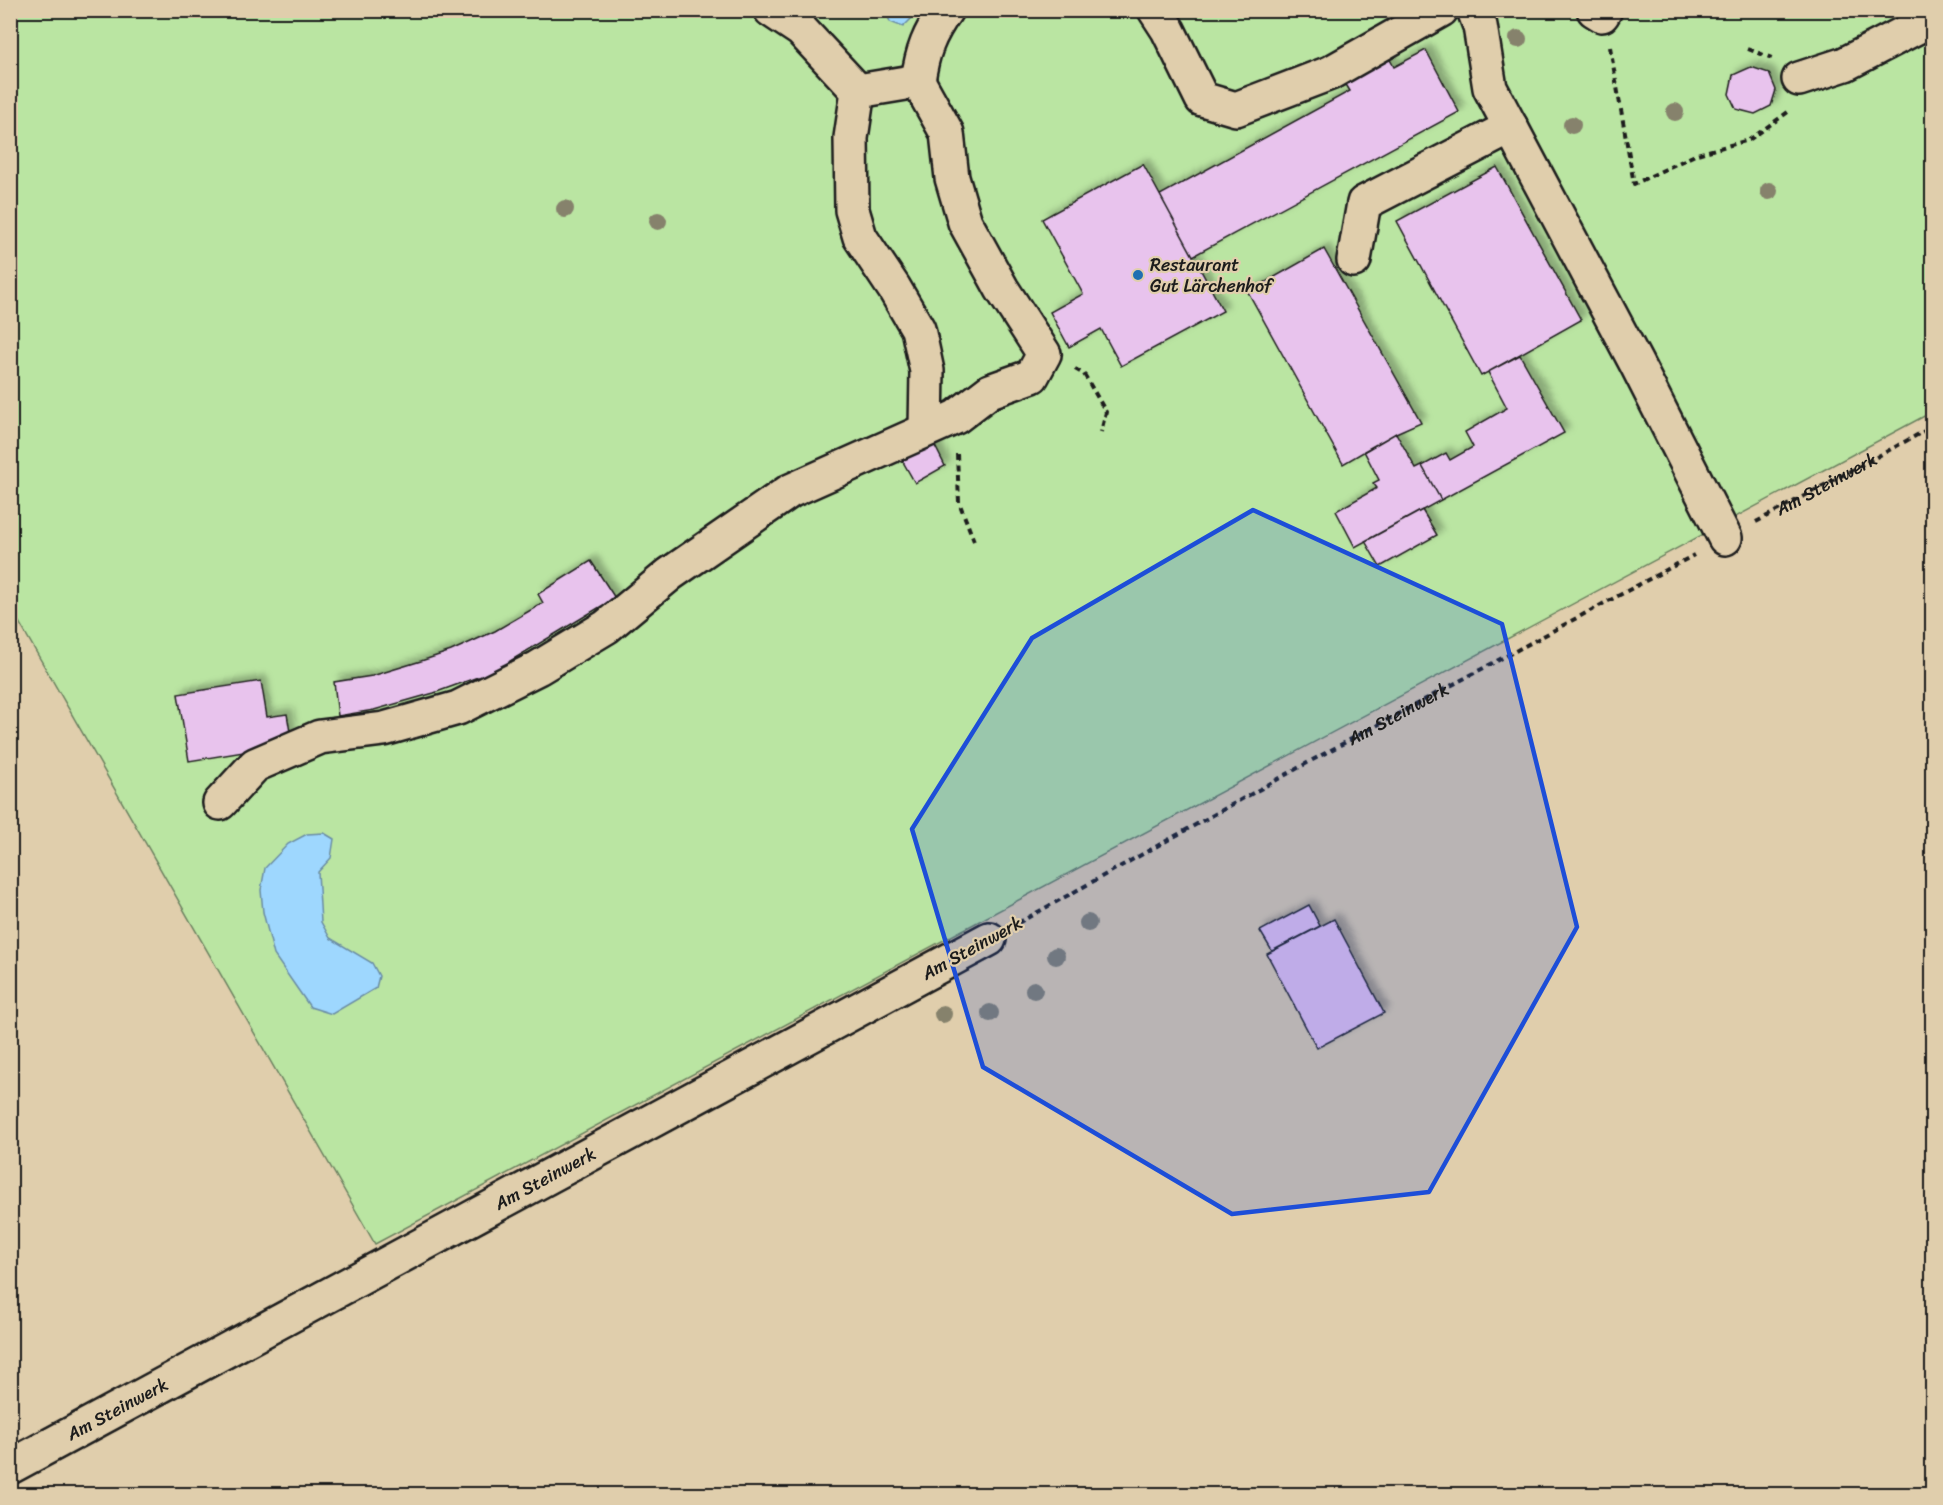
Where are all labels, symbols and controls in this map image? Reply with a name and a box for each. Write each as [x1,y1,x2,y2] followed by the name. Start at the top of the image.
[1150,249,1275,302] place label: Restaurant Gut Lärchenhof
[1131,268,1145,282] marker: Restaurant Gut Lärchenhof
[1769,443,1883,525] street label: Am Steinwerk
[1341,673,1455,755] street label: Am Steinwerk
[915,907,1029,990] street label: Am Steinwerk
[488,1138,602,1219] street label: Am Steinwerk
[60,1369,174,1450] street label: Am Steinwerk

